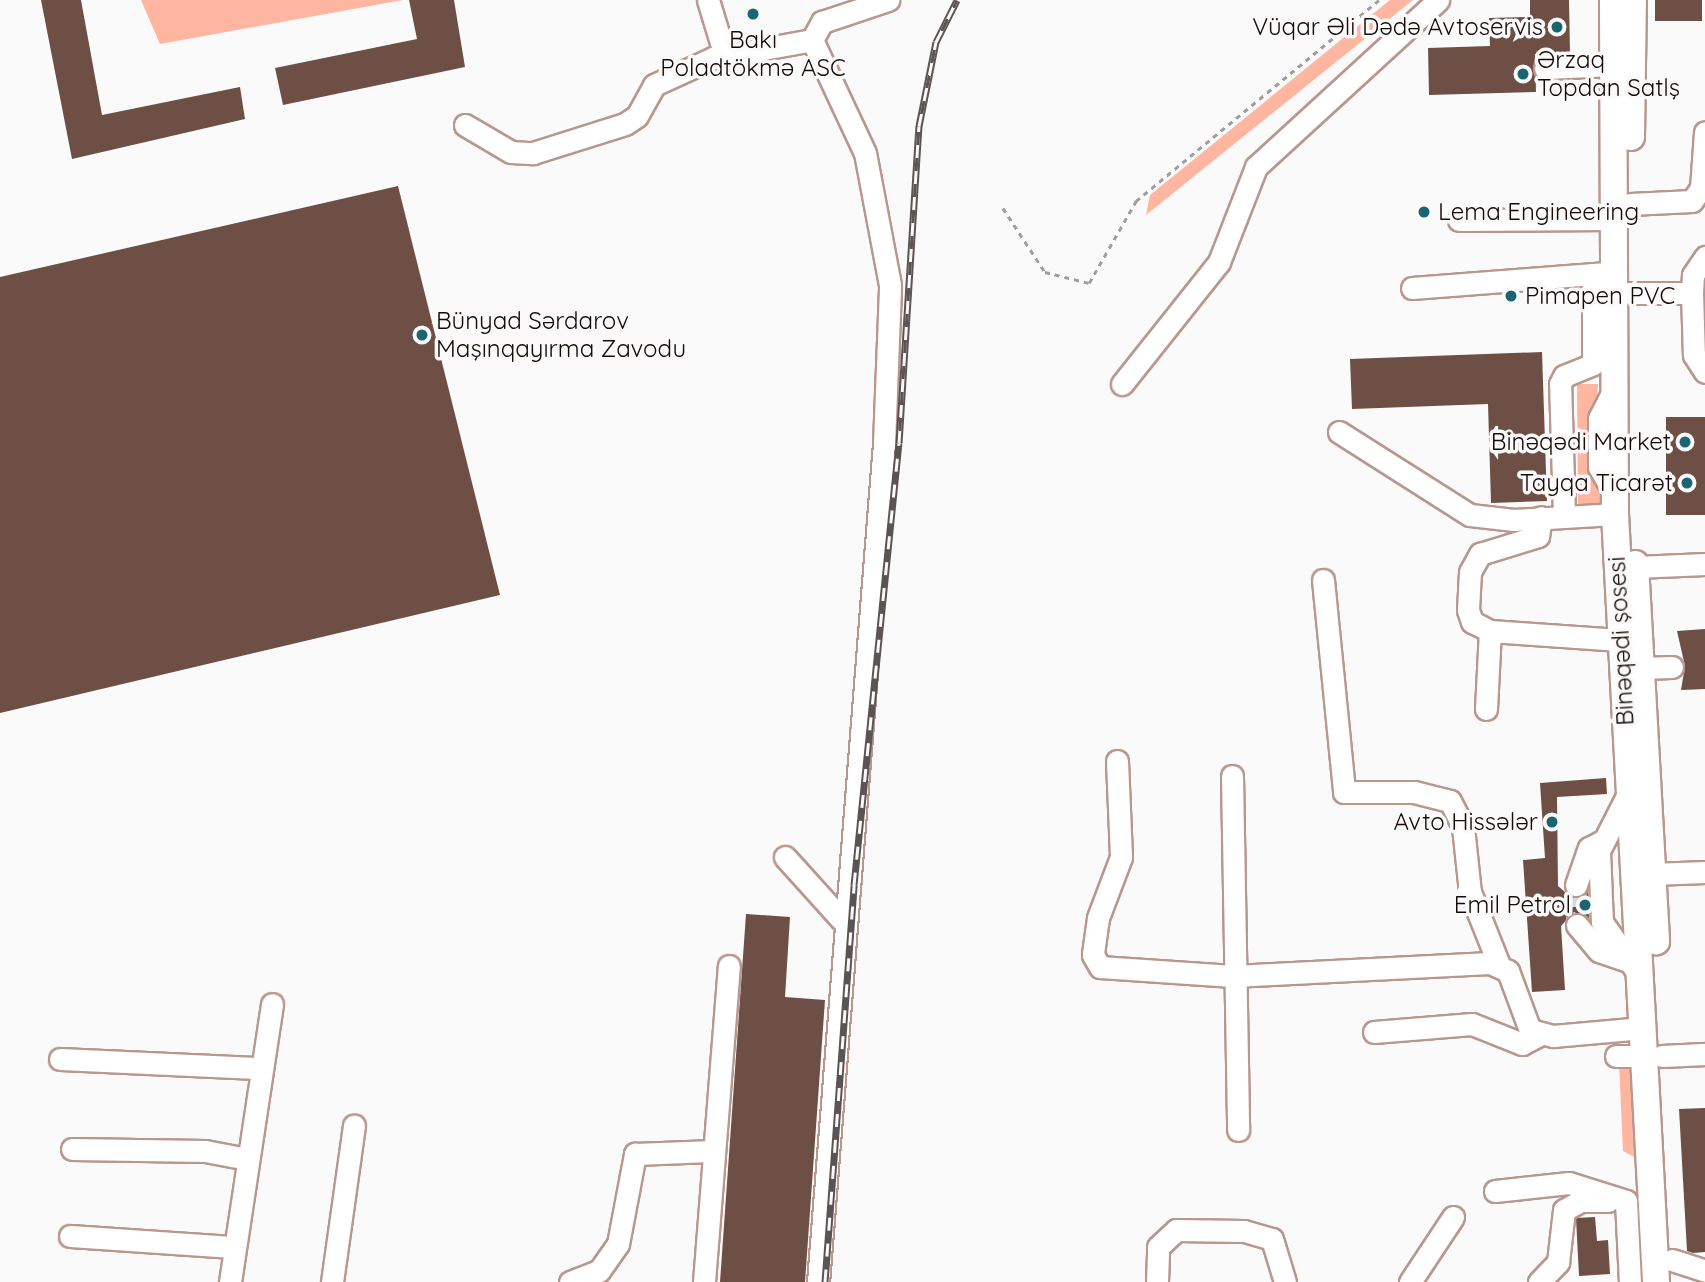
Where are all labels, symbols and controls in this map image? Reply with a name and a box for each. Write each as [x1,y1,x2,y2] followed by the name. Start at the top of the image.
[745,6,761,22] marker: Bakı Poladtökmə ASC
[1252,13,1543,41] place label: Vüqar Əli Dədə Avtoservis
[1549,19,1565,35] marker: Vüqar Əli Dədə Avtoservis
[660,26,846,82] place label: Bakı Poladtökmə ASC
[1537,46,1680,102] place label: Ərzaq Topdan Satlş
[1515,66,1531,82] marker: Ərzaq Topdan Satlş
[1438,198,1639,226] place label: Lema Engineering
[1416,204,1432,220] marker: Lema Engineering
[1525,282,1675,310] place label: Pimapen PVC
[1503,288,1519,304] marker: Pimapen PVC
[436,307,686,363] place label: Bünyad Sərdarov Maşınqayırma Zavodu
[414,327,430,343] marker: Bünyad Sərdarov Maşınqayırma Zavodu
[1491,428,1671,456] place label: Binəqədi Market
[1677,434,1693,450] marker: Binəqədi Market
[1520,469,1673,497] place label: Tayqa Ticarət
[1679,475,1695,491] marker: Tayqa Ticarət
[1602,556,1640,726] street label: Binəqədi şosesi
[1393,808,1538,836] place label: Avto Hissələr
[1544,814,1560,830] marker: Avto Hissələr
[1454,891,1571,919] place label: Emil Petrol
[1577,897,1593,913] marker: Emil Petrol

